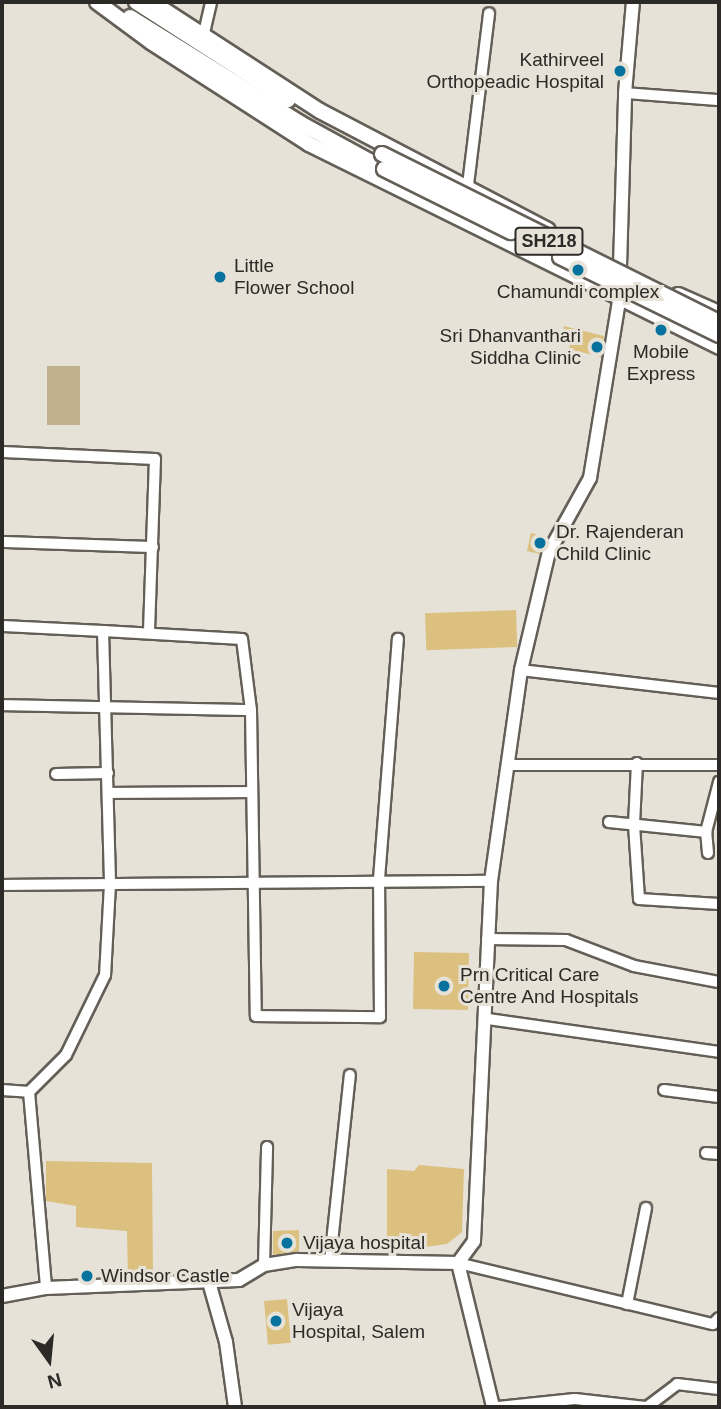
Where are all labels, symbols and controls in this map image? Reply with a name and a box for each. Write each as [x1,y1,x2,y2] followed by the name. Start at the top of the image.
[427,49,604,93] place label: Kathirveel Orthopeadic Hospital
[610,61,630,81] marker: Kathirveel Orthopeadic Hospital
[514,227,584,256] road number: SH218
[234,255,354,299] place label: Little Flower School
[570,262,586,278] marker: Chamundi complex
[212,269,228,285] marker: Little Flower School
[497,281,659,303] place label: Chamundi complex
[653,322,669,338] marker: Mobile Express
[439,325,581,369] place label: Sri Dhanvanthari Siddha Clinic
[587,337,607,357] marker: Sri Dhanvanthari Siddha Clinic
[627,341,695,385] place label: Mobile Express
[556,521,684,565] place label: Dr. Rajenderan Child Clinic
[530,533,550,553] marker: Dr. Rajenderan Child Clinic
[460,964,640,1008] place label: Prn Critical Care Centre And Hospitals
[434,976,454,996] marker: Prn Critical Care Centre And Hospitals
[303,1232,425,1254] place label: Vijaya hospital
[277,1233,297,1253] marker: Vijaya hospital
[101,1265,230,1287] place label: Windsor Castle
[79,1268,95,1284] marker: Windsor Castle
[292,1299,425,1343] place label: Vijaya Hospital, Salem
[266,1311,286,1331] marker: Vijaya Hospital, Salem
[14,1325,84,1395] north arrow
[45,1369,64,1393] text: N

